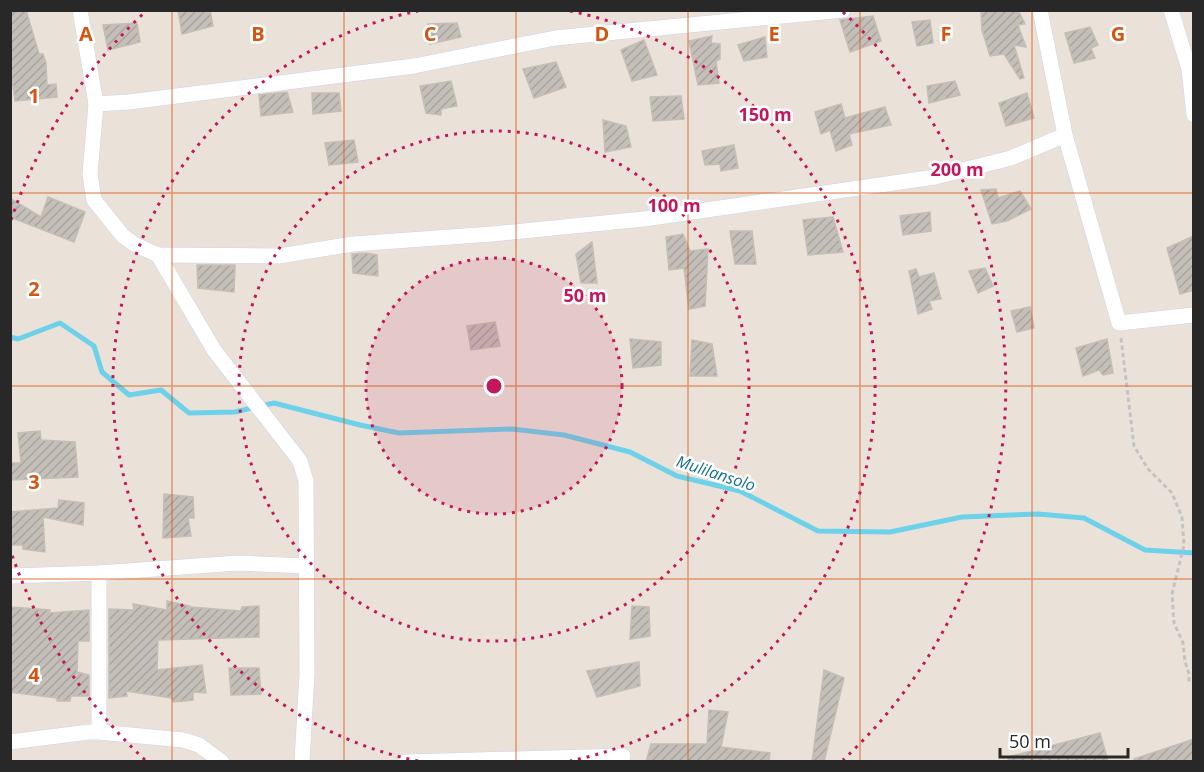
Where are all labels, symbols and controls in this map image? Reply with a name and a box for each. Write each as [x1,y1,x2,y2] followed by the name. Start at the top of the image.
[79,20,93,47] text: A
[251,20,265,47] text: B
[424,20,437,47] text: C
[595,20,609,47] text: D
[768,20,780,47] text: E
[941,20,951,47] text: F
[1111,20,1125,47] text: G
[28,82,40,109] text: 1
[738,102,792,126] text: 150 m
[930,157,984,181] text: 200 m
[647,193,701,217] text: 100 m
[28,275,40,302] text: 2
[564,283,606,307] text: 50 m
[484,376,504,396] centre of rings
[674,450,758,496] water label: Mulilansolo
[28,468,40,495] text: 3
[28,661,40,688] text: 4
[1000,721,1128,759] scale bar
[1009,729,1051,753] text: 50 m

